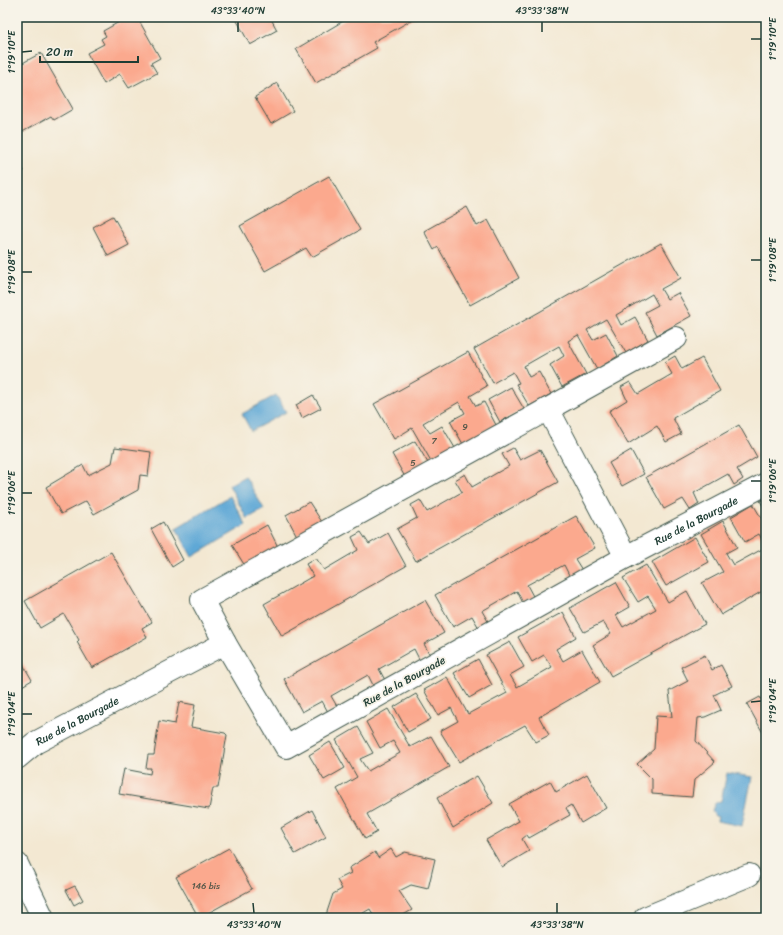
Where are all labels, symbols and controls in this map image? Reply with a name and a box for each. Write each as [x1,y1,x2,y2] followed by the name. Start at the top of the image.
[211,2,265,20] text: 43°33'40"N
[515,2,569,20] text: 43°33'38"N
[764,16,782,61] text: 1°19'10"E
[3,29,21,74] text: 1°19'10"E
[40,38,138,64] scale bar
[46,41,73,63] text: 20 m
[764,236,782,282] text: 1°19'08"E
[3,248,21,294] text: 1°19'08"E
[462,419,468,435] house number: 9
[431,433,437,449] house number: 7
[410,455,416,471] house number: 5
[764,457,782,503] text: 1°19'06"E
[3,469,21,515] text: 1°19'06"E
[651,491,742,551] street label: Rue de la Bourgade
[359,651,449,712] street label: Rue de la Bourgade
[764,677,782,724] text: 1°19'04"E
[3,690,21,737] text: 1°19'04"E
[32,691,123,751] street label: Rue de la Bourgade
[192,878,221,894] house number: 146 bis
[227,916,281,934] text: 43°33'40"N
[530,916,584,934] text: 43°33'38"N

